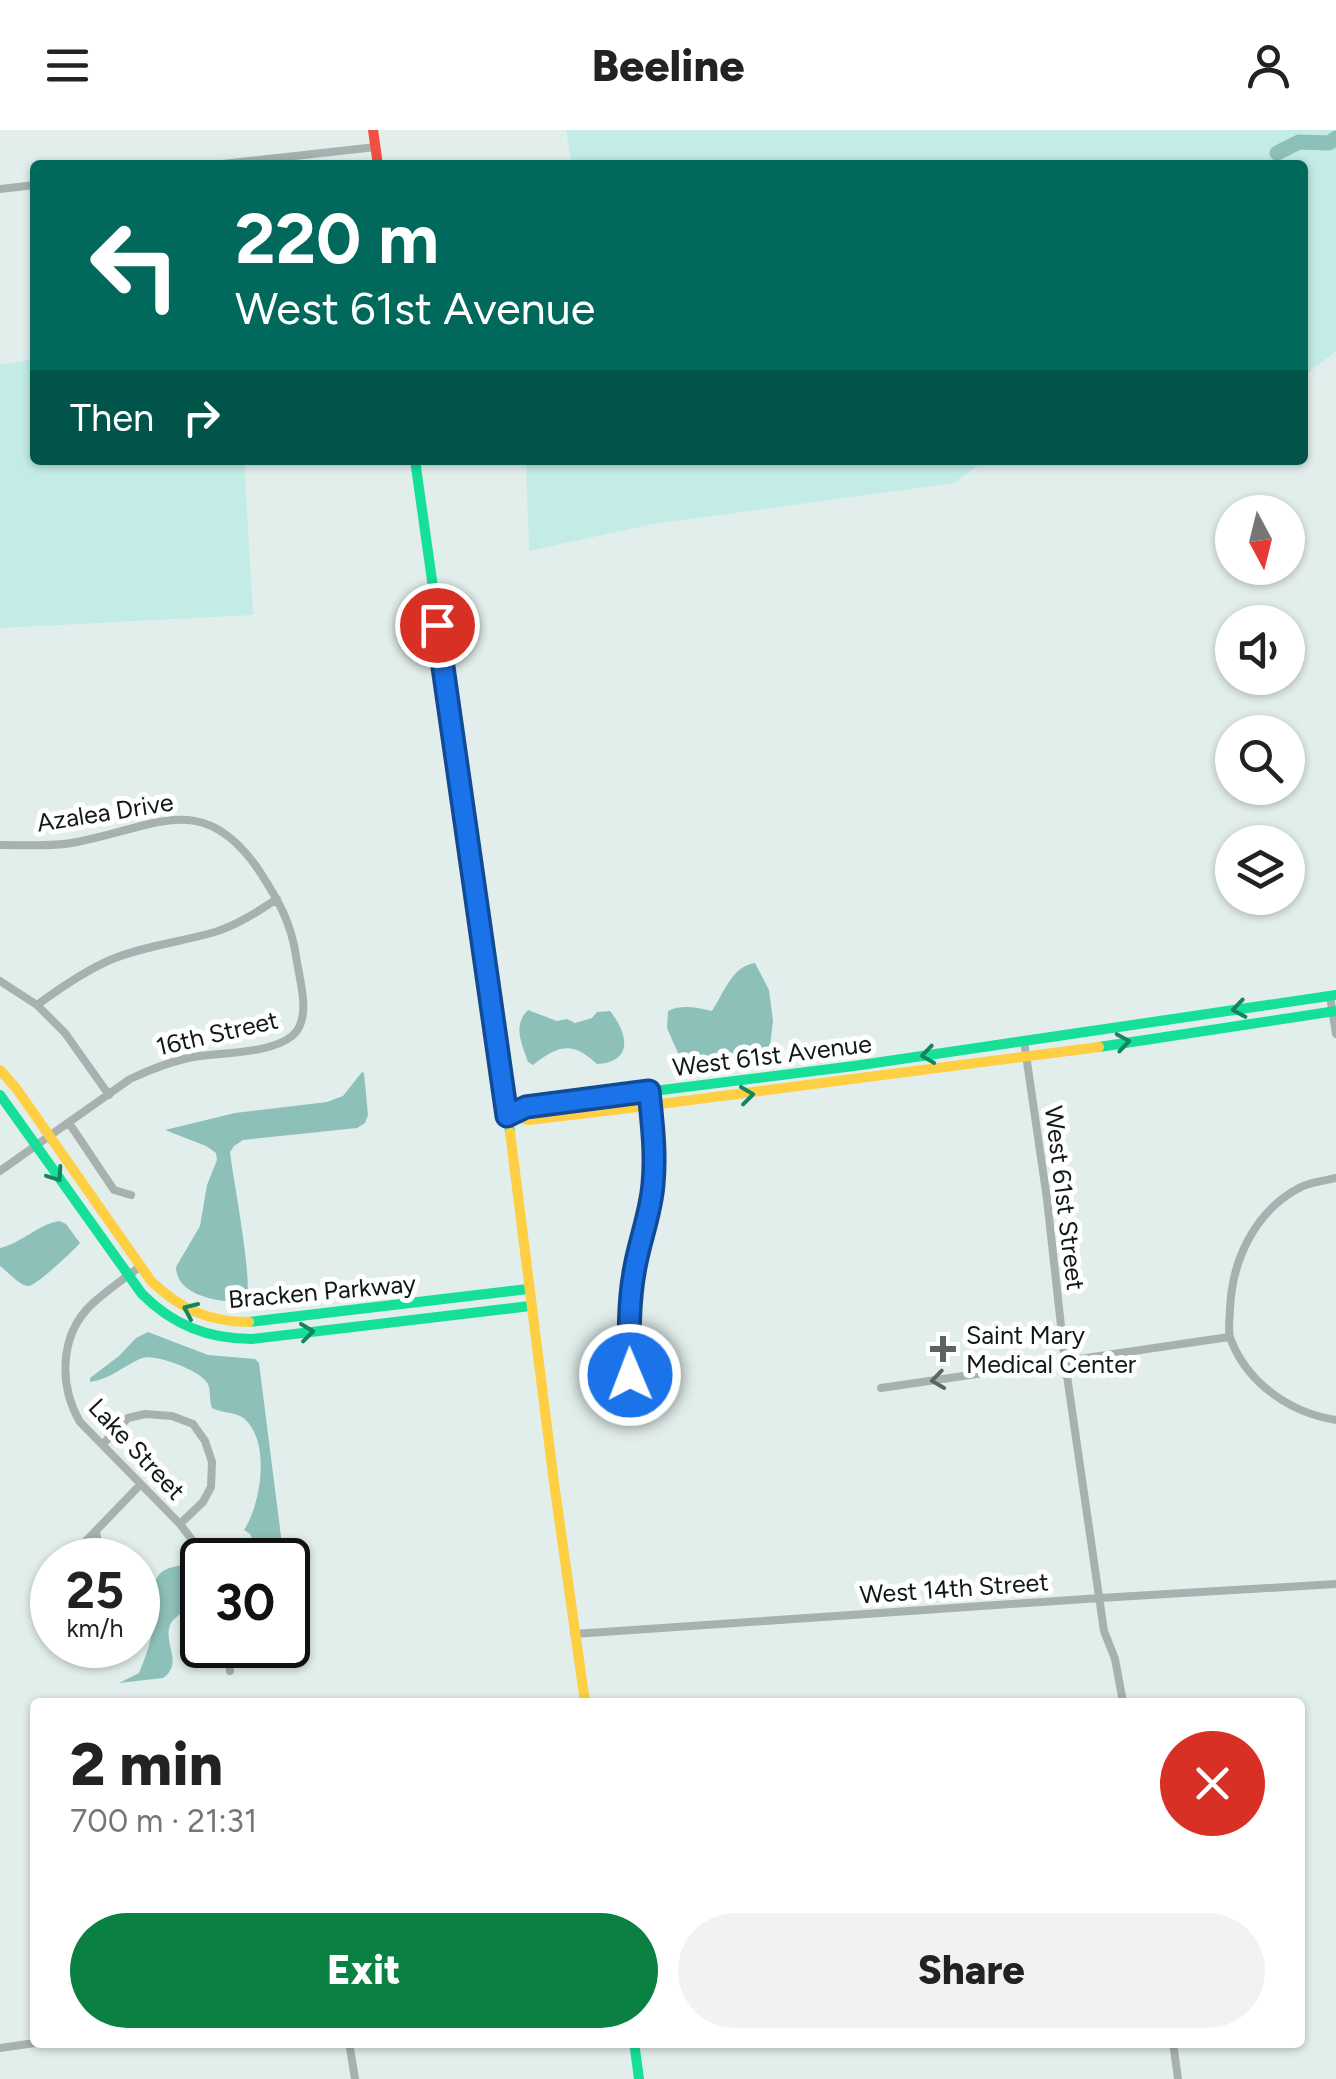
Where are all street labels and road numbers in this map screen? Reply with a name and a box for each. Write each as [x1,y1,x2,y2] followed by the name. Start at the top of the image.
[35,786,175,838] street label: Azalea Drive
[153,1004,281,1062] street label: 16th Street
[671,1028,873,1082] street label: West 61st Avenue
[1039,1104,1091,1292] street label: West 61st Street
[227,1268,417,1314] street label: Bracken Parkway
[83,1392,191,1506] street label: Lake Street
[859,1566,1049,1610] street label: West 14th Street

